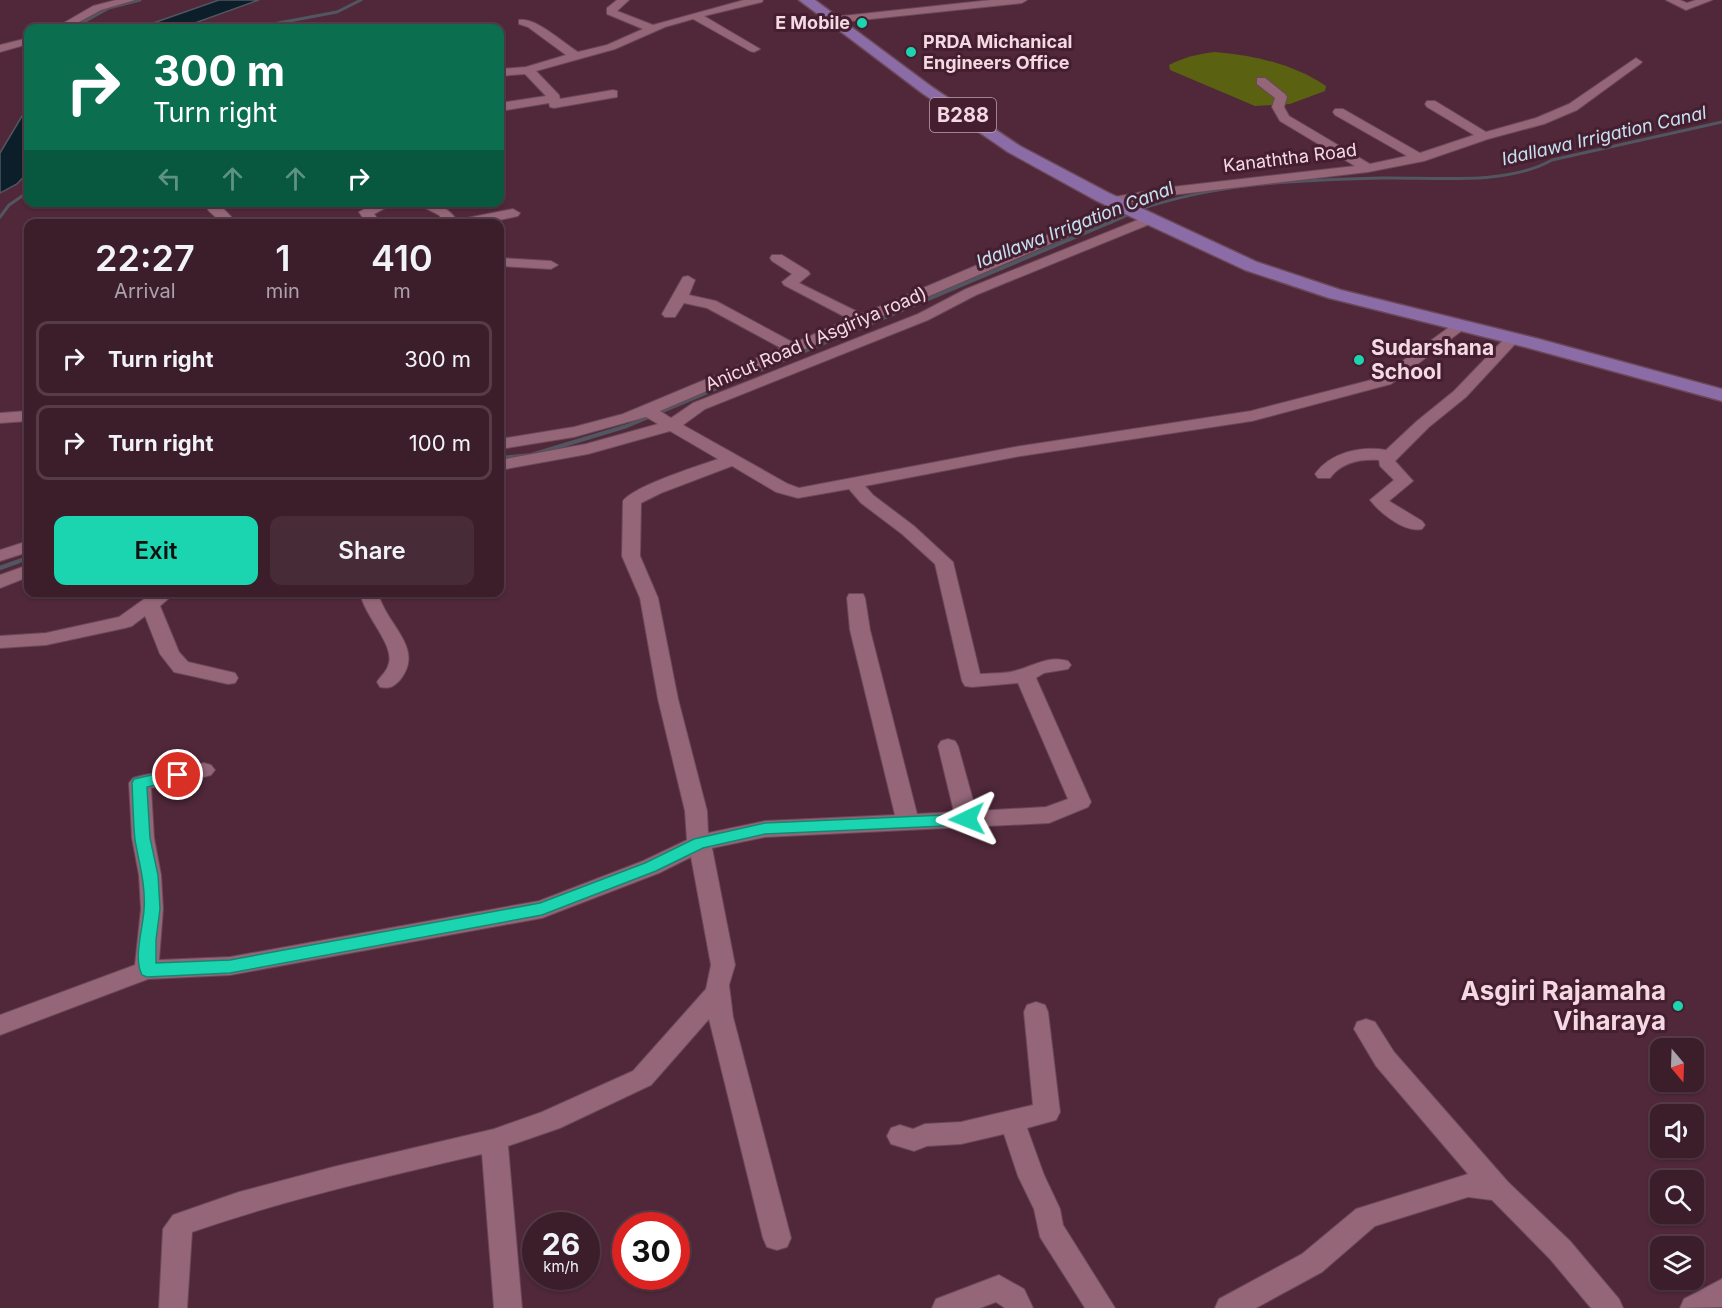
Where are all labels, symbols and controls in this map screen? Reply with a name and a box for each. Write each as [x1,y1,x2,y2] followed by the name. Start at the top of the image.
[775,12,850,33] place label: E Mobile
[855,16,869,30] marker: E Mobile
[923,31,1073,73] place label: PRDA Michanical Engineers Office
[153,45,285,96] text: 300 m
[904,45,918,59] marker: PRDA Michanical Engineers Office
[54,48,132,126] icon: right
[153,96,277,129] text: Turn right
[930,98,996,132] road number: B288
[1499,102,1709,169] water label: Idallawa Irrigation Canal
[1222,139,1358,176] street label: Kanaththa Road
[153,162,186,195] icon: left
[216,162,249,195] icon: ahead
[279,162,312,195] icon: ahead
[342,162,375,195] icon: right
[973,177,1177,272] water label: Idallawa Irrigation Canal
[95,236,195,280] text: 22:27
[275,236,290,280] text: 1
[371,236,433,280] text: 410
[114,279,176,303] text: Arrival
[266,279,300,303] text: min
[393,279,411,303] text: m
[702,282,930,395] street label: Anicut Road ( Asgiriya road)
[1371,335,1494,384] place label: Sudarshana School
[57,342,90,375] icon: right
[108,346,214,372] text: Turn right
[404,346,471,372] text: 300 m
[1352,353,1366,367] marker: Sudarshana School
[57,426,90,459] icon: right
[108,430,214,456] text: Turn right
[409,430,471,456] text: 100 m
[54,516,258,585] button: Exit
[270,516,474,585] button: Share
[152,749,203,800] pin
[161,758,194,791] icon: arrive
[935,787,999,851] position arrow
[1461,975,1666,1036] place label: Asgiri Rajamaha Viharaya
[1671,999,1685,1013] marker: Asgiri Rajamaha Viharaya
[1650,1038,1704,1092] north arrow
[1650,1038,1704,1290] map controls
[1650,1104,1704,1158] button: sound
[1650,1170,1704,1224] button: search
[612,1212,690,1290] speed limit sign: 30
[542,1226,580,1262] text: 26
[1650,1236,1704,1290] button: layers
[543,1257,579,1276] text: km/h

